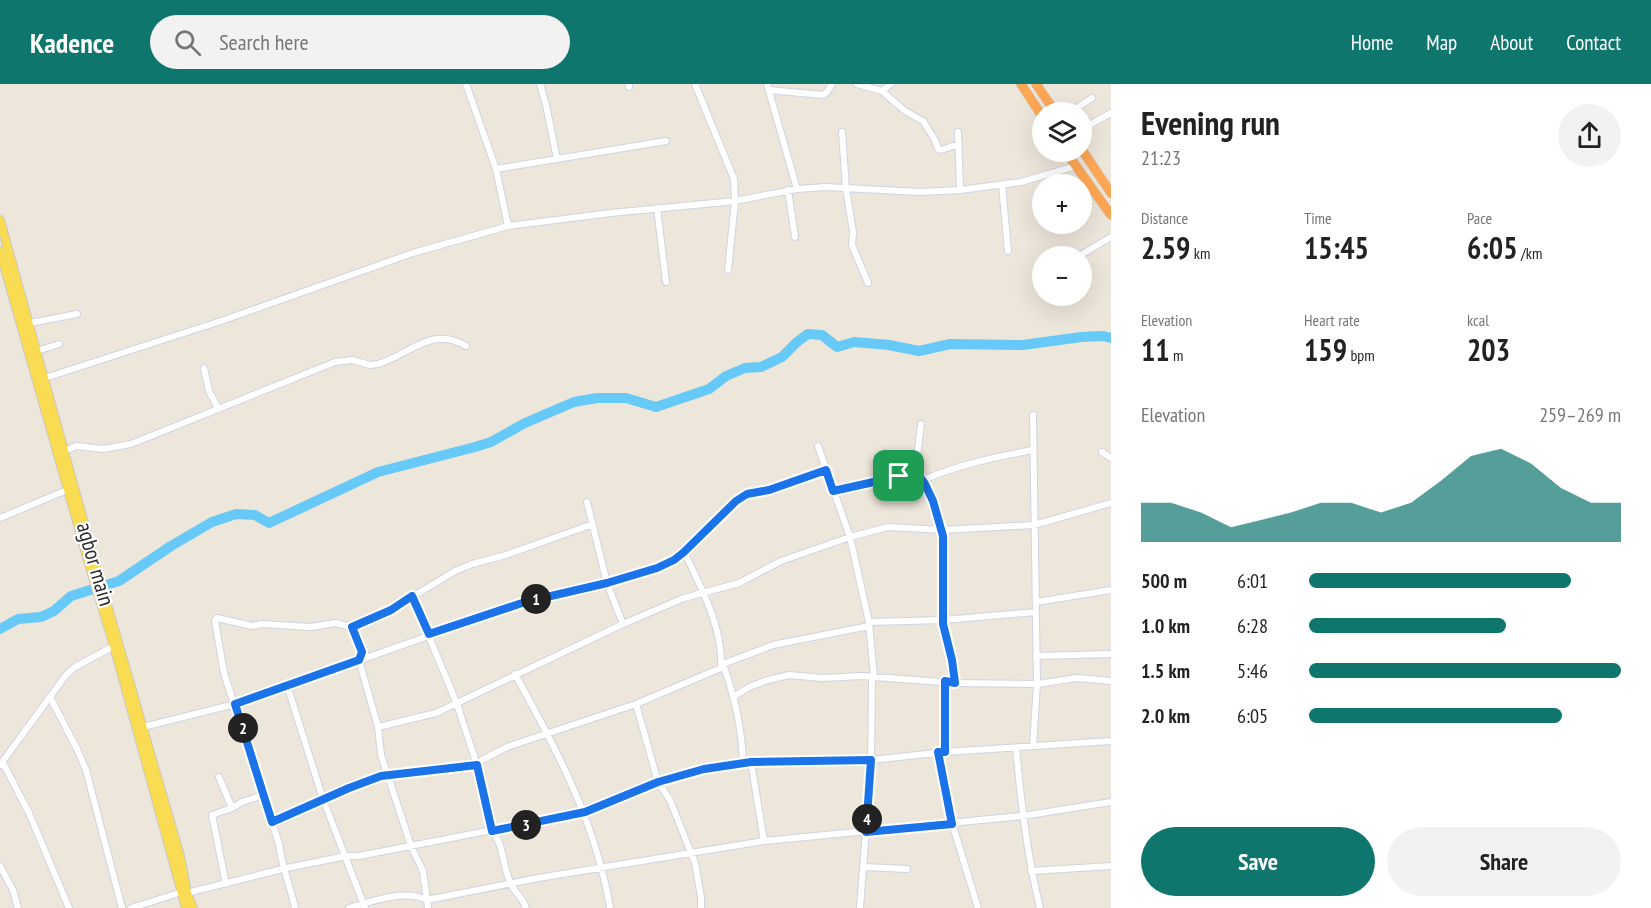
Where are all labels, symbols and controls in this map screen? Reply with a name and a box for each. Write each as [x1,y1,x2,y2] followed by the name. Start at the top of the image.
[150,15,570,69] search box
[30,24,114,61] text: Kadence
[171,26,204,59] icon: search
[219,28,309,56] text: Search here
[1351,29,1393,56] text: Home
[1426,29,1457,56] text: Map
[1490,29,1533,56] text: About
[1566,29,1621,56] text: Contact
[1141,101,1280,144] text: Evening run
[1032,102,1092,306] map controls
[1032,102,1092,162] button: layers
[1558,104,1621,167] button: share
[1141,145,1181,171] text: 21:23
[1032,174,1092,234] button: +
[1141,208,1188,228] text: Distance
[1304,208,1332,228] text: Time
[1467,208,1492,228] text: Pace
[1141,228,1190,267] text: 2.59
[1304,228,1369,267] text: 15:45
[1467,228,1518,267] text: 6:05
[1190,243,1210,263] text: km
[1518,243,1542,263] text: /km
[1032,246,1092,306] button: −
[1141,310,1192,330] text: Elevation
[1304,310,1360,330] text: Heart rate
[1467,310,1489,330] text: kcal
[1141,330,1170,369] text: 11
[1304,330,1347,369] text: 159
[1467,330,1510,369] text: 203
[1170,345,1184,365] text: m
[1347,345,1375,365] text: bpm
[1141,402,1205,428] text: Elevation
[1539,402,1621,428] text: 259–269 m
[873,450,924,501] pin
[882,459,915,492] icon: arrive
[71,519,121,609] street label: agbor main
[1141,568,1187,594] text: 500 m
[1237,568,1268,594] text: 6:01
[521,584,551,614] pin: 1
[532,589,540,609] text: 1
[1141,613,1190,639] text: 1.0 km
[1237,613,1268,639] text: 6:28
[1141,658,1190,684] text: 1.5 km
[1237,658,1268,684] text: 5:46
[1141,703,1190,729] text: 2.0 km
[1237,703,1268,729] text: 6:05
[228,713,258,743] pin: 2
[239,718,247,738] text: 2
[852,804,882,834] pin: 4
[863,809,871,829] text: 4
[511,810,541,840] pin: 3
[522,815,530,835] text: 3
[1141,827,1375,896] button: Save
[1387,827,1621,896] button: Share

